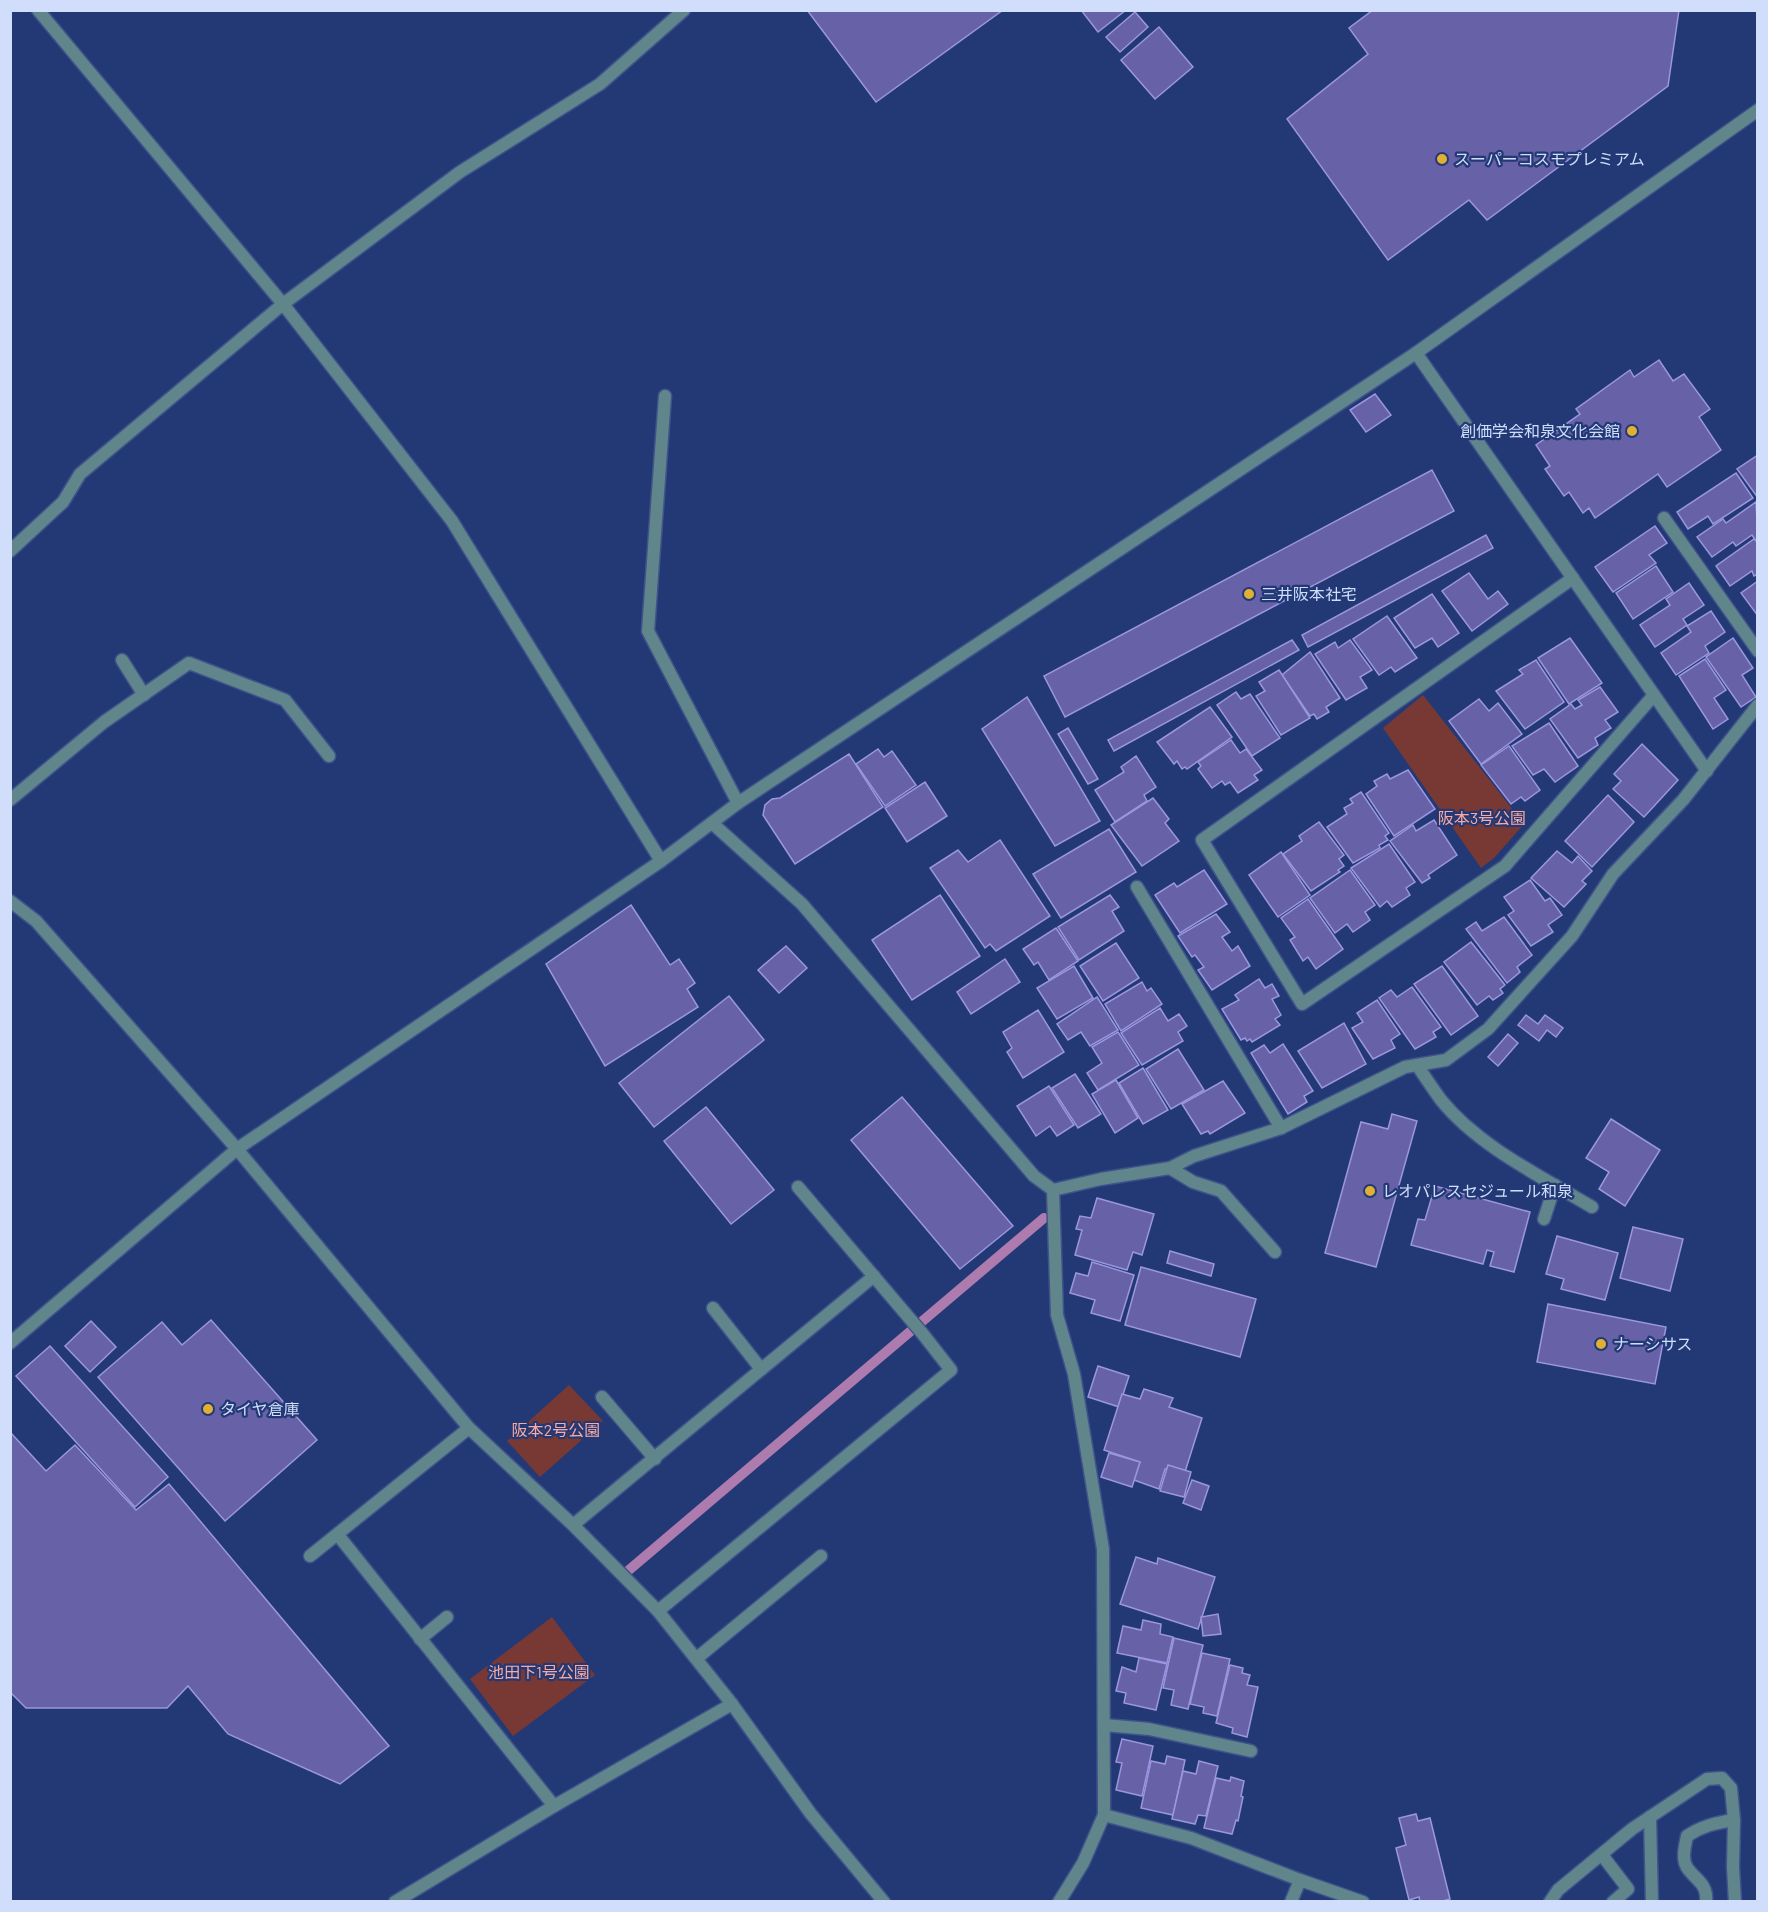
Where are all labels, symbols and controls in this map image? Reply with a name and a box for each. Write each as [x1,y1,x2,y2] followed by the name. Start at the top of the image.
[1454,149,1645,168] place label: スーパーコスモプレミアム
[1435,152,1449,166] marker: スーパーコスモプレミアム
[1460,421,1620,440] place label: 創価学会和泉文化会館
[1625,424,1639,438] marker: 創価学会和泉文化会館
[1261,584,1357,603] place label: 三井阪本社宅
[1242,587,1256,601] marker: 三井阪本社宅
[1438,808,1526,827] park label: 阪本3号公園
[1382,1181,1573,1200] place label: レオパレスセジュール和泉
[1363,1184,1377,1198] marker: レオパレスセジュール和泉
[1613,1334,1692,1353] place label: ナーシサス
[1594,1337,1608,1351] marker: ナーシサス
[220,1399,300,1418] place label: タイヤ倉庫
[201,1402,215,1416] marker: タイヤ倉庫
[512,1420,600,1439] park label: 阪本2号公園
[488,1662,590,1681] park label: 池田下1号公園

